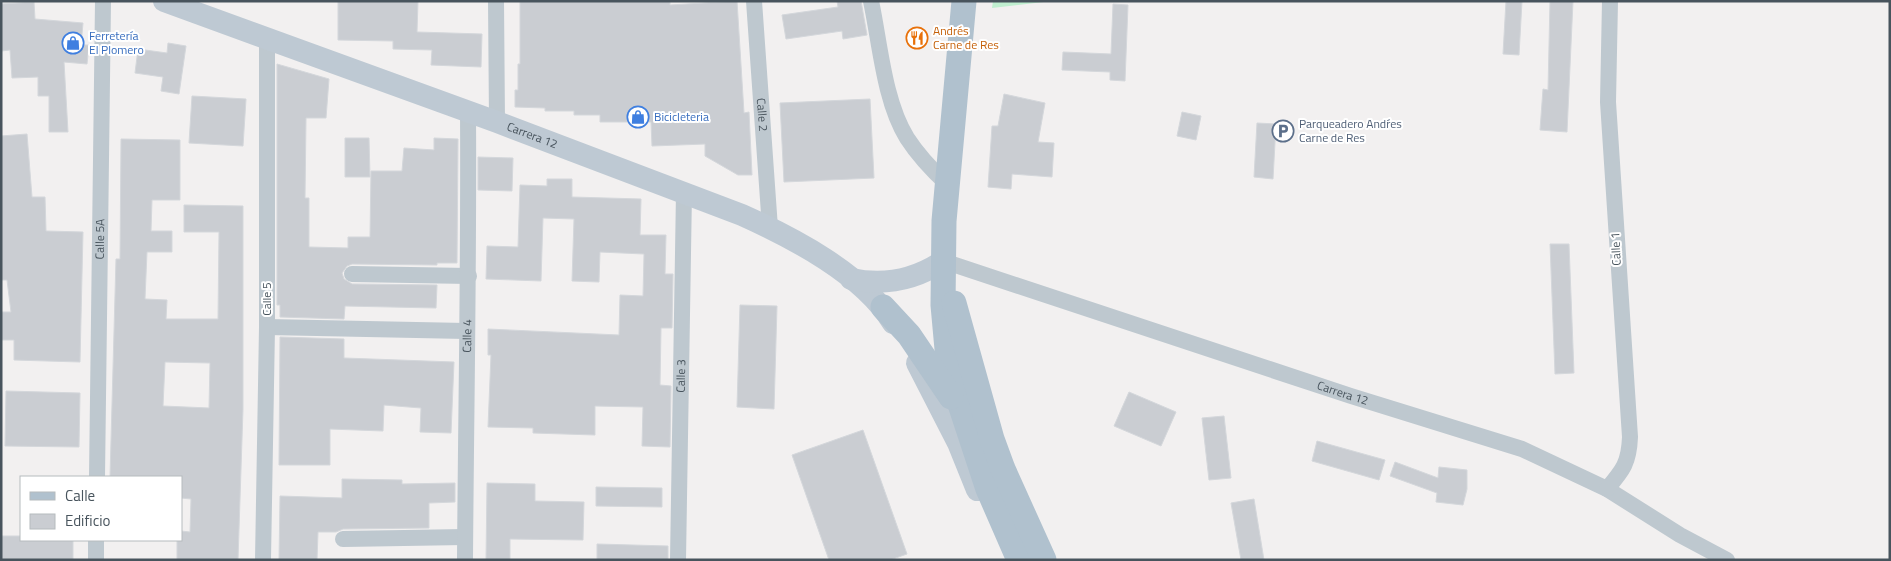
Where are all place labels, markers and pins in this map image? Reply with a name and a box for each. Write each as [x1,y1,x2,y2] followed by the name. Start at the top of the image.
[933,21,999,54] place label: Andrés Carne de Res
[89,26,144,59] place label: Ferretería El Plomero
[905,26,929,50] restaurant icon: Andrés Carne de Res
[61,31,85,55] shop icon: Ferretería El Plomero
[626,105,650,129] shop icon: Bicicleteria
[654,107,709,126] place label: Bicicleteria
[1299,114,1402,147] place label: Parqueadero Andŕes Carne de Res
[1271,119,1295,143] parking icon: Parqueadero Andŕes Carne de Res

